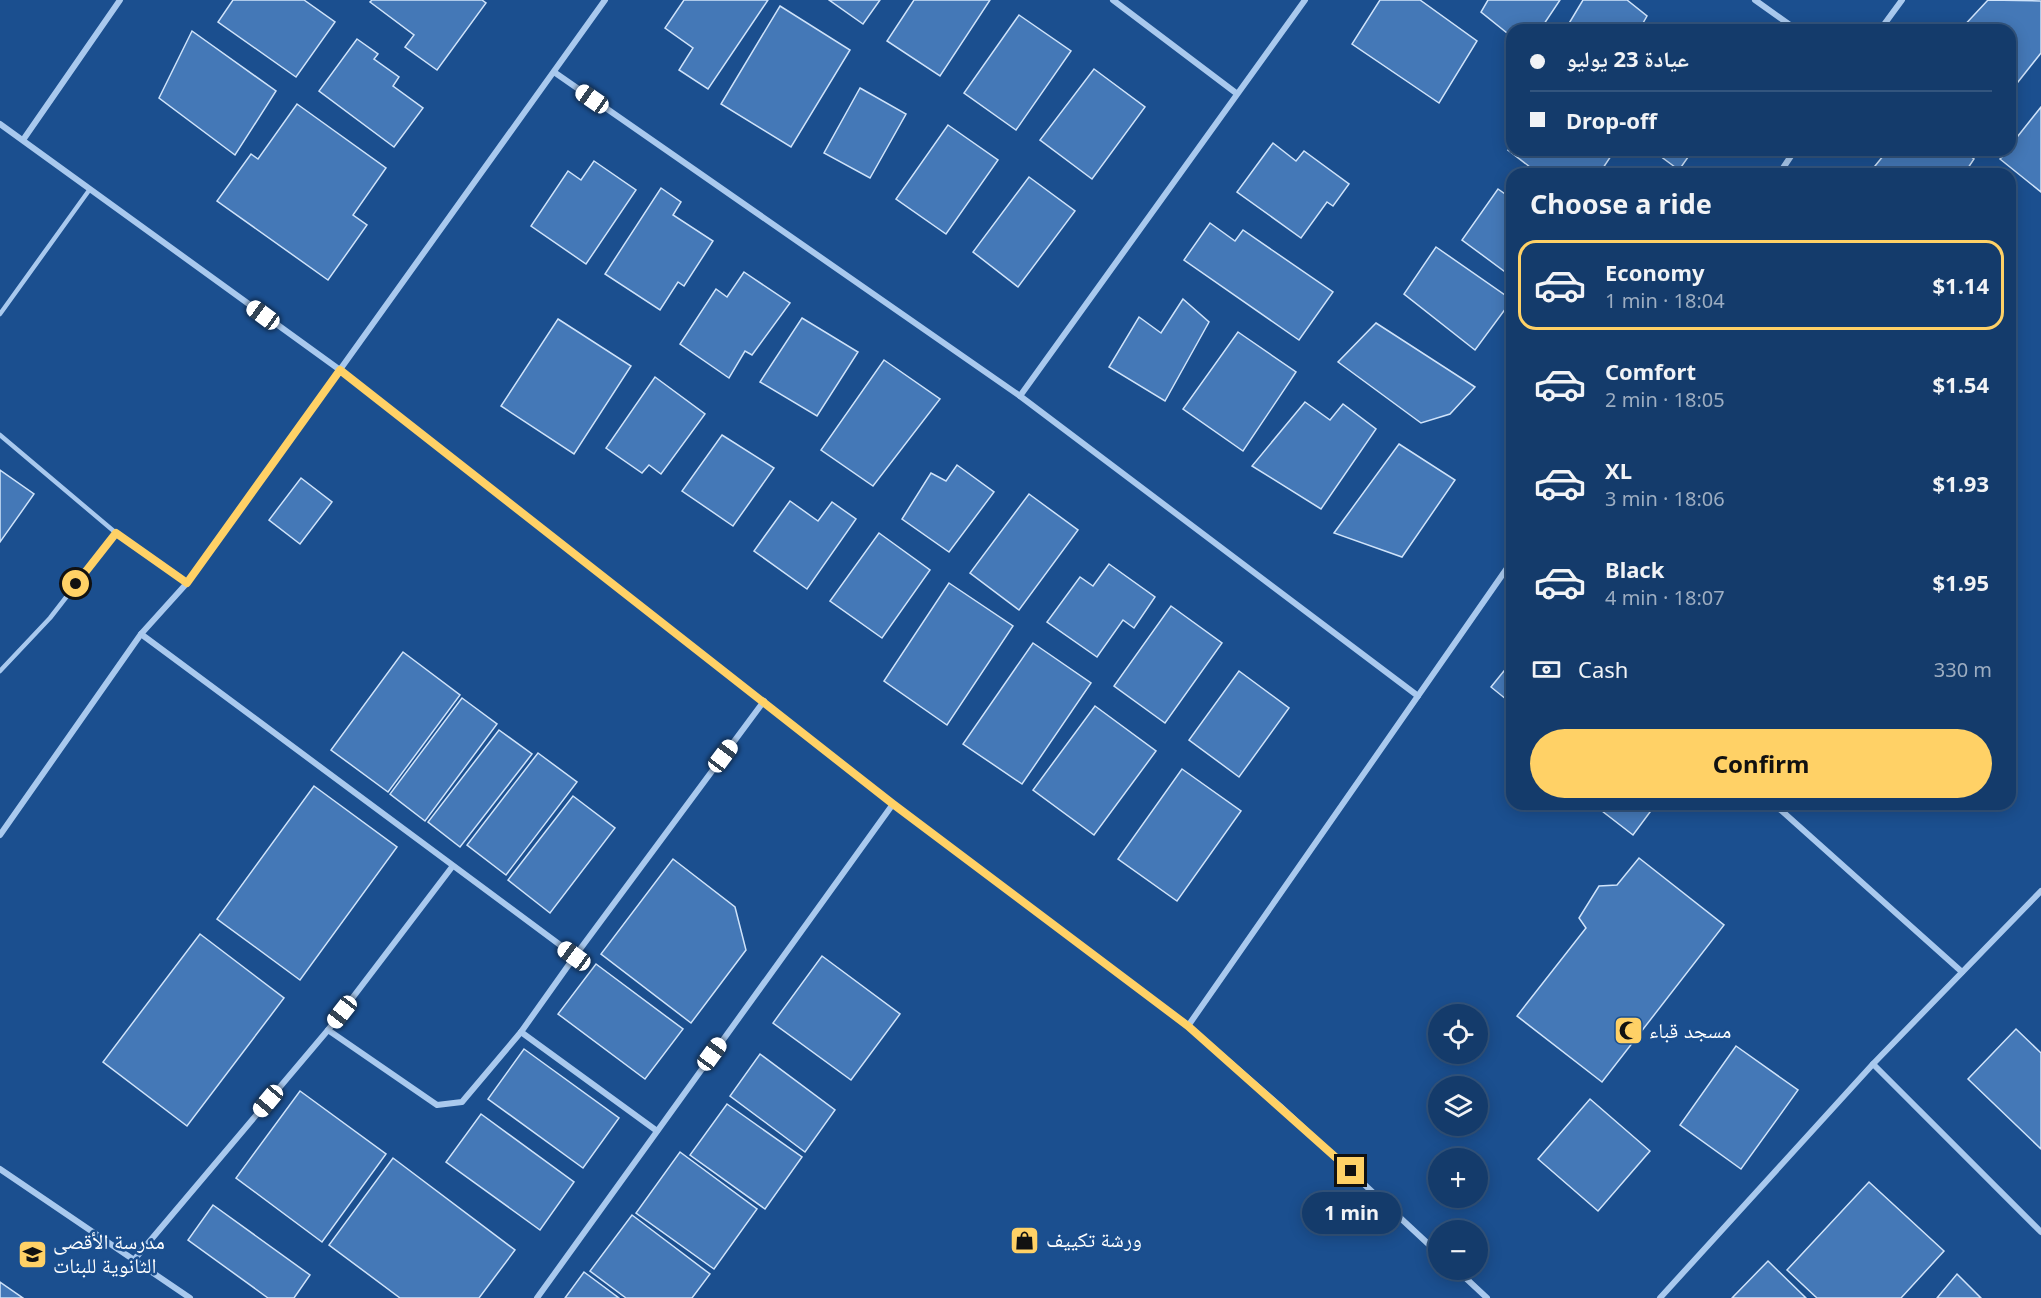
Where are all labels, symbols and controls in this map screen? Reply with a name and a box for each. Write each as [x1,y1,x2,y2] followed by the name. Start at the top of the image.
[1566,43,1689,73] text: عيادة 23 يوليو
[572,81,612,117] car
[1566,105,1657,135] text: Drop-off
[1530,185,1712,222] text: Choose a ride
[1605,257,1704,287] text: Economy
[1533,258,1587,312] icon: car
[1932,270,1989,300] text: $1.14
[1605,287,1725,314] text: 1 min · 18:04
[243,297,283,333] car
[1605,356,1696,386] text: Comfort
[1533,357,1587,411] icon: car
[1932,369,1989,399] text: $1.54
[1605,386,1725,413] text: 2 min · 18:05
[1605,455,1632,485] text: XL
[1533,456,1587,510] icon: car
[1932,468,1989,498] text: $1.93
[1605,485,1725,512] text: 3 min · 18:06
[1605,554,1664,584] text: Black
[1533,555,1587,609] icon: car
[1932,567,1989,597] text: $1.95
[62,570,89,597] route start
[1605,584,1725,611] text: 4 min · 18:07
[1530,653,1563,686] icon: cash
[1578,654,1628,684] text: Cash
[1934,656,1992,683] text: 330 m
[1530,729,1992,798] button: Confirm
[705,736,741,776] car
[554,938,594,974] car
[324,992,360,1032] car
[1428,1004,1488,1280] map controls
[1428,1004,1488,1064] button: locate
[1612,1015,1644,1047] mosque icon: مسجد قباء
[1649,1016,1731,1044] place label: مسجد قباء
[694,1034,730,1074] car
[1428,1076,1488,1136] button: layers
[250,1081,286,1121] car
[1428,1148,1488,1208] button: +
[1337,1157,1364,1184] route end
[1302,1192,1400,1234] callout: 1 min
[1324,1199,1379,1226] text: 1 min
[1428,1220,1488,1280] button: −
[1009,1224,1041,1256] shop icon: ورشة تكييف
[1046,1225,1142,1253] place label: ورشة تكييف
[53,1227,165,1279] place label: مدرسة الأقصى الثانوية للبنات
[16,1238,48,1270] school or university icon: مدرسة الأقصى الثانوية للبنات

